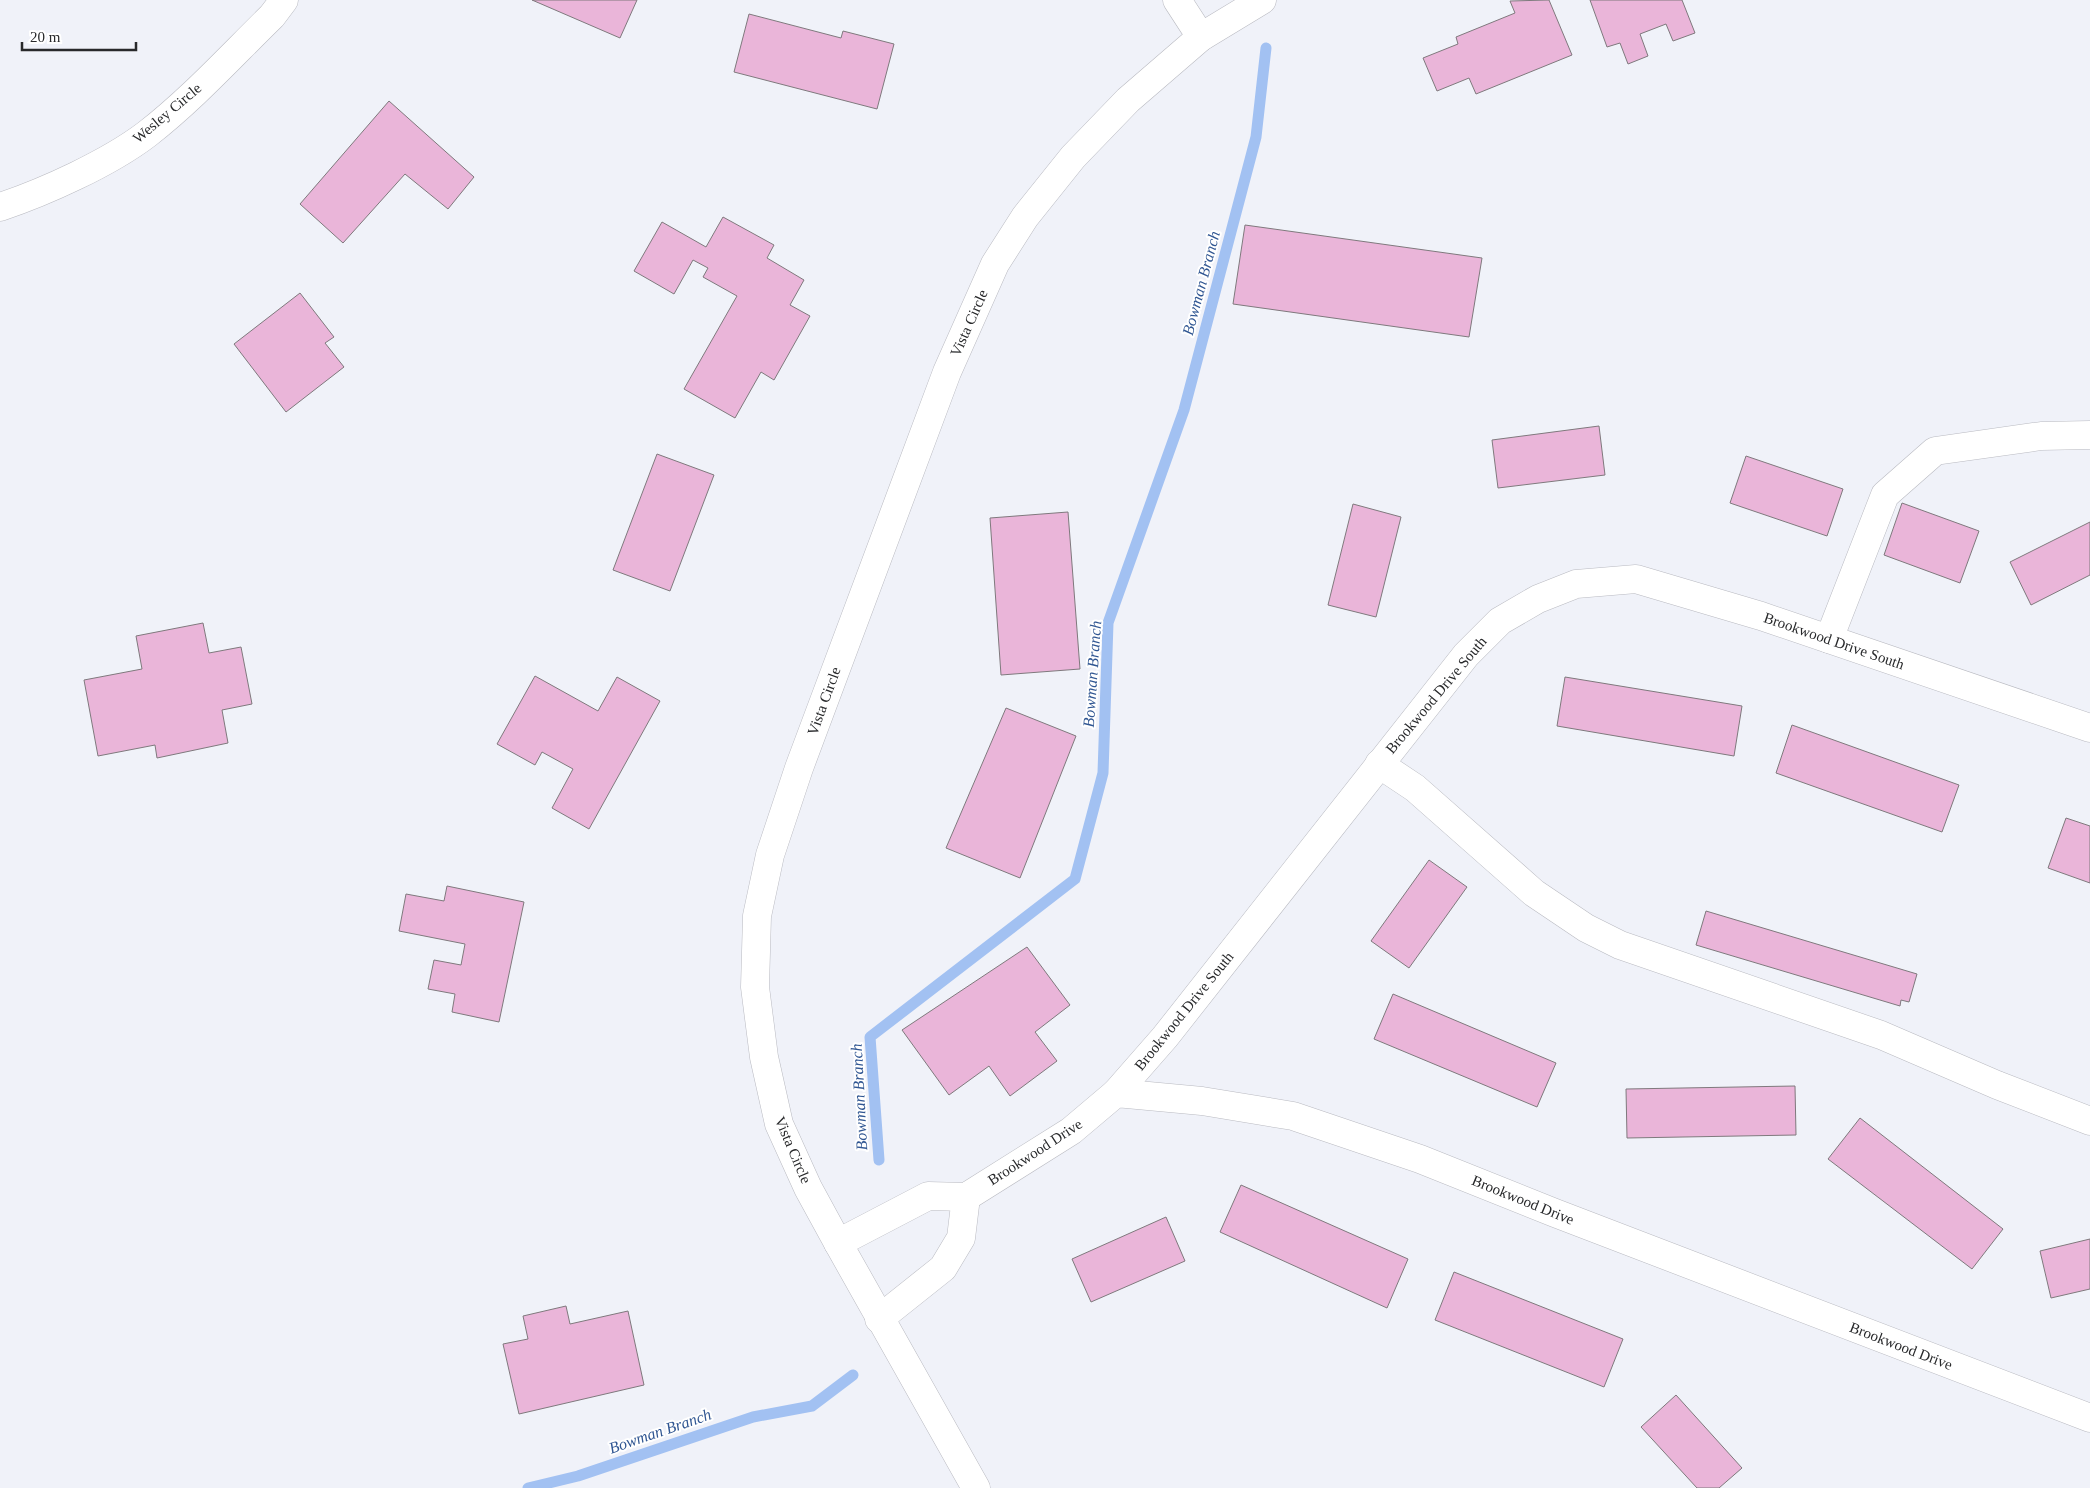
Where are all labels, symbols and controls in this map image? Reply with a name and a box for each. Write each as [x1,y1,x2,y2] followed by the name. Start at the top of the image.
[22,20,136,52] scale bar
[30,29,61,45] text: 20 m
[130,80,205,146] street label: Wesley Circle
[1179,229,1223,337] water label: Bowman Branch
[947,287,991,359] street label: Vista Circle
[1762,609,1907,673] street label: Brookwood Drive South
[1080,620,1104,728] water label: Bowman Branch
[1382,633,1490,757] street label: Brookwood Drive South
[804,665,844,737] street label: Vista Circle
[1131,948,1237,1073] street label: Brookwood Drive South
[848,1043,870,1151] water label: Bowman Branch
[772,1114,814,1186] street label: Vista Circle
[985,1115,1085,1188] street label: Brookwood Drive
[1470,1172,1577,1228] street label: Brookwood Drive
[1847,1319,1955,1373] street label: Brookwood Drive
[607,1406,713,1456] water label: Bowman Branch

